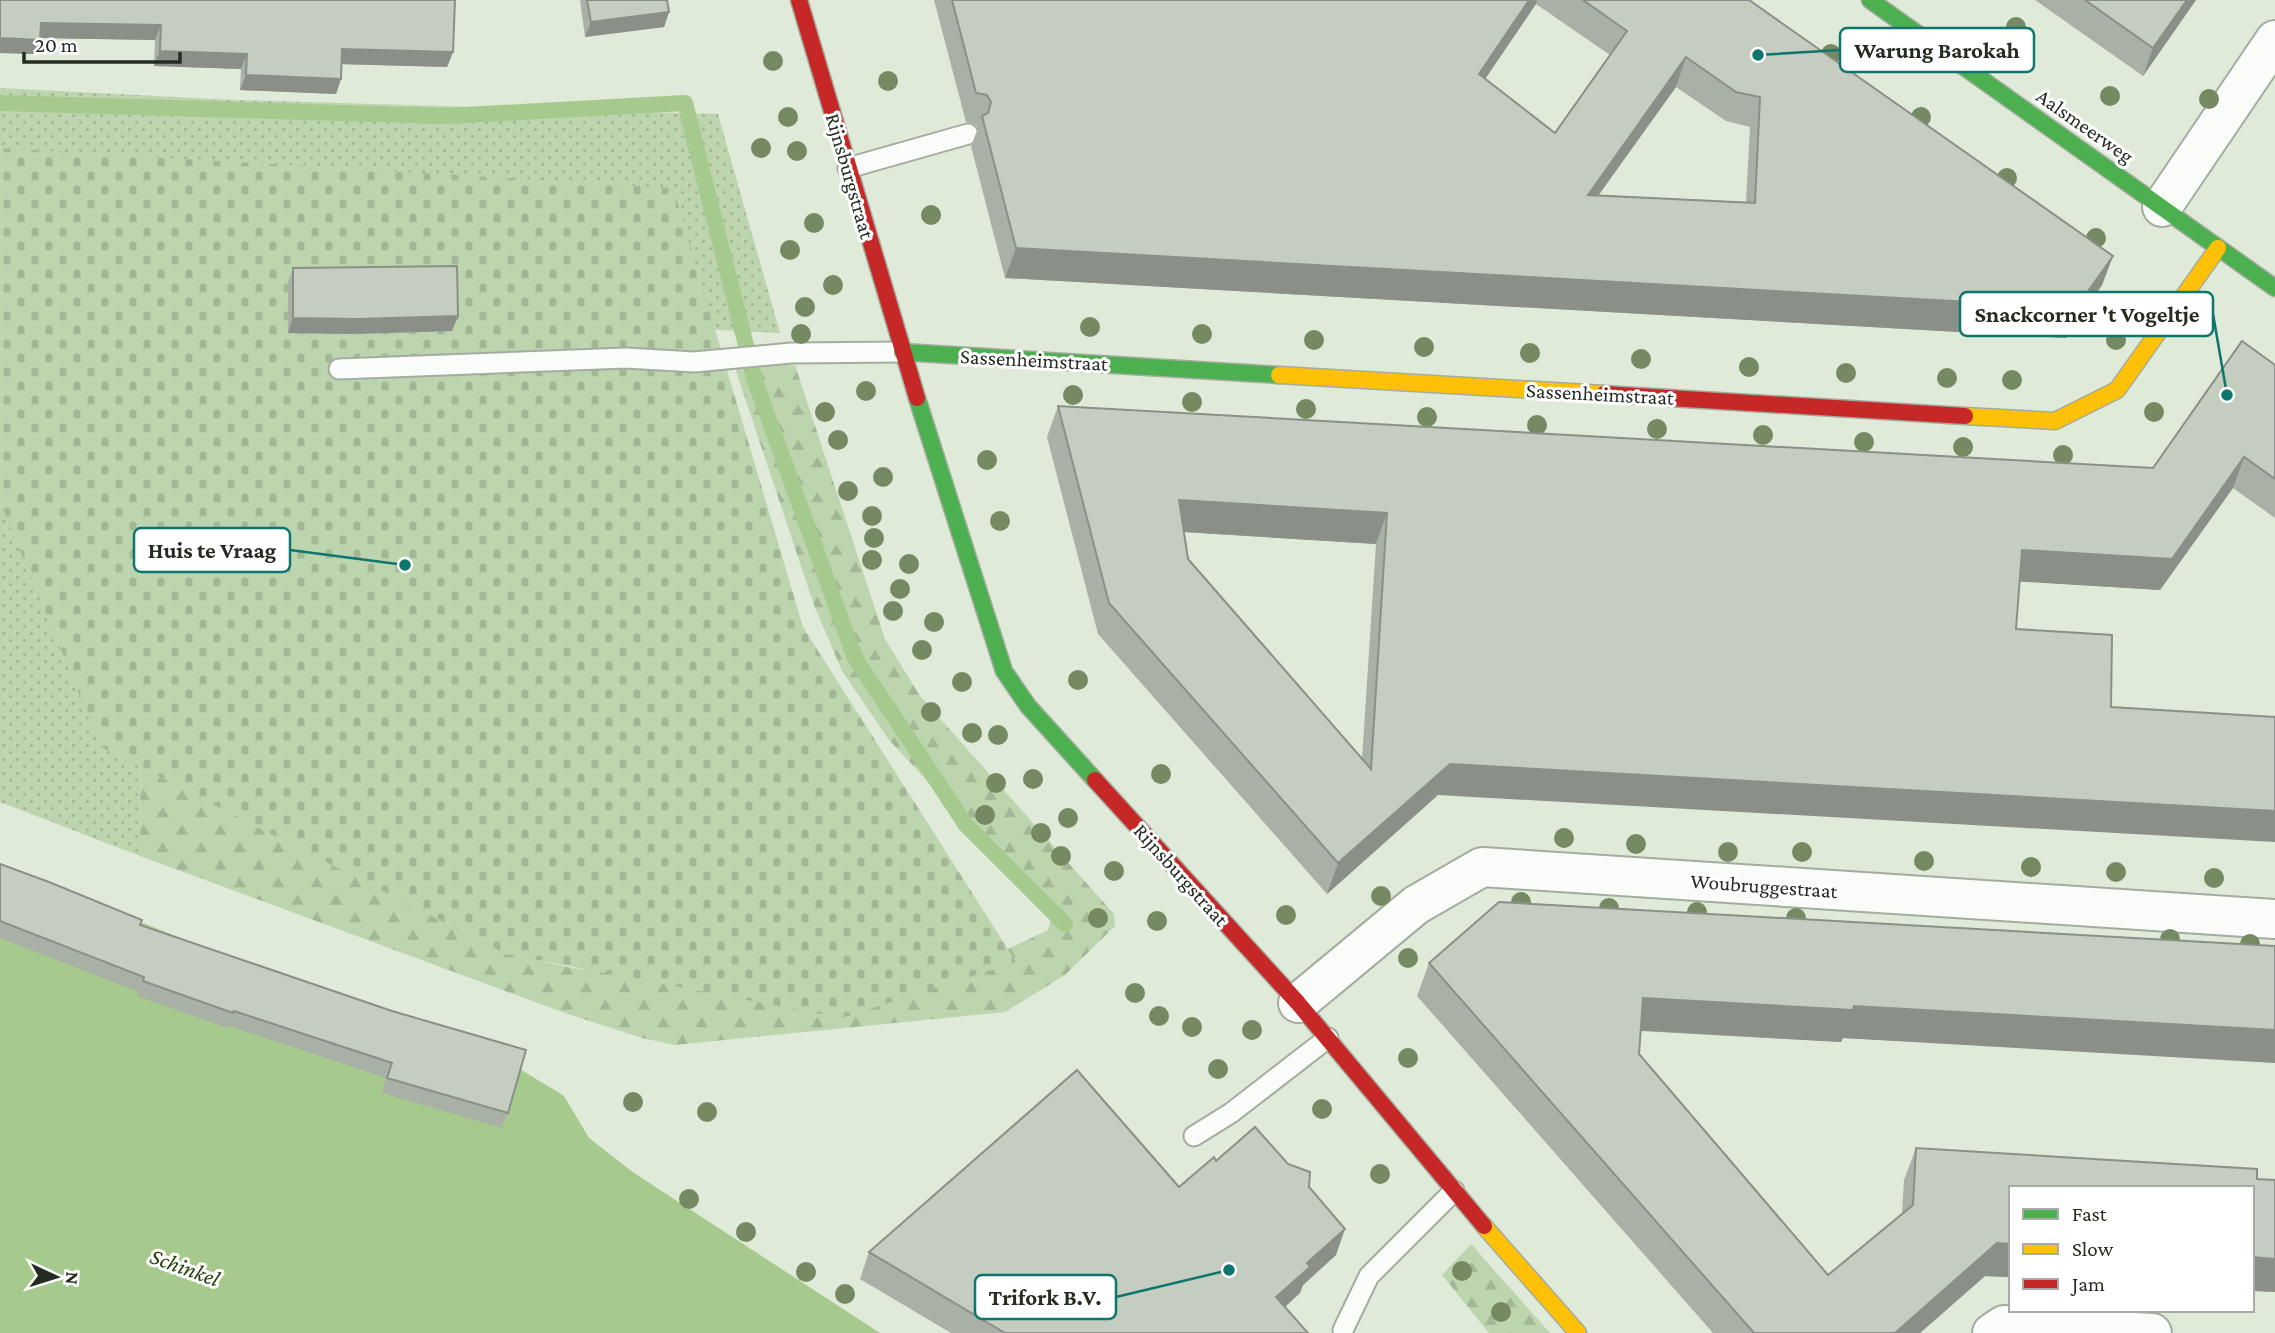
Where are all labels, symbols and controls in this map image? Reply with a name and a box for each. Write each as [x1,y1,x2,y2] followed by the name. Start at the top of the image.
[24,21,180,65] scale bar
[1840,28,2034,72] callout: Warung Barokah
[35,33,78,57] text: 20 m
[1853,37,2020,63] text: Warung Barokah
[2032,84,2138,168] street label: Aalsmeerweg
[821,110,880,243] street label: Rijnsburgstraat
[1960,292,2213,336] callout: Snackcorner 't Vogeltje
[1974,301,2200,327] text: Snackcorner 't Vogeltje
[959,344,1110,376] street label: Sassenheimstraat
[1525,378,1676,410] street label: Sassenheimstraat
[134,528,290,572] callout: Huis te Vraag
[148,537,277,563] text: Huis te Vraag
[1129,819,1234,932] street label: Rijnsburgstraat
[1690,869,1839,903] street label: Woubruggestraat
[2009,1186,2254,1312] legend
[2072,1202,2108,1226] text: Fast
[2072,1237,2114,1261] text: Slow
[21,1242,91,1312] north arrow
[147,1242,224,1292] water label: Schinkel
[62,1271,83,1285] text: N
[2070,1272,2105,1296] text: Jam
[975,1275,1116,1319] callout: Trifork B.V.
[988,1284,1102,1310] text: Trifork B.V.

